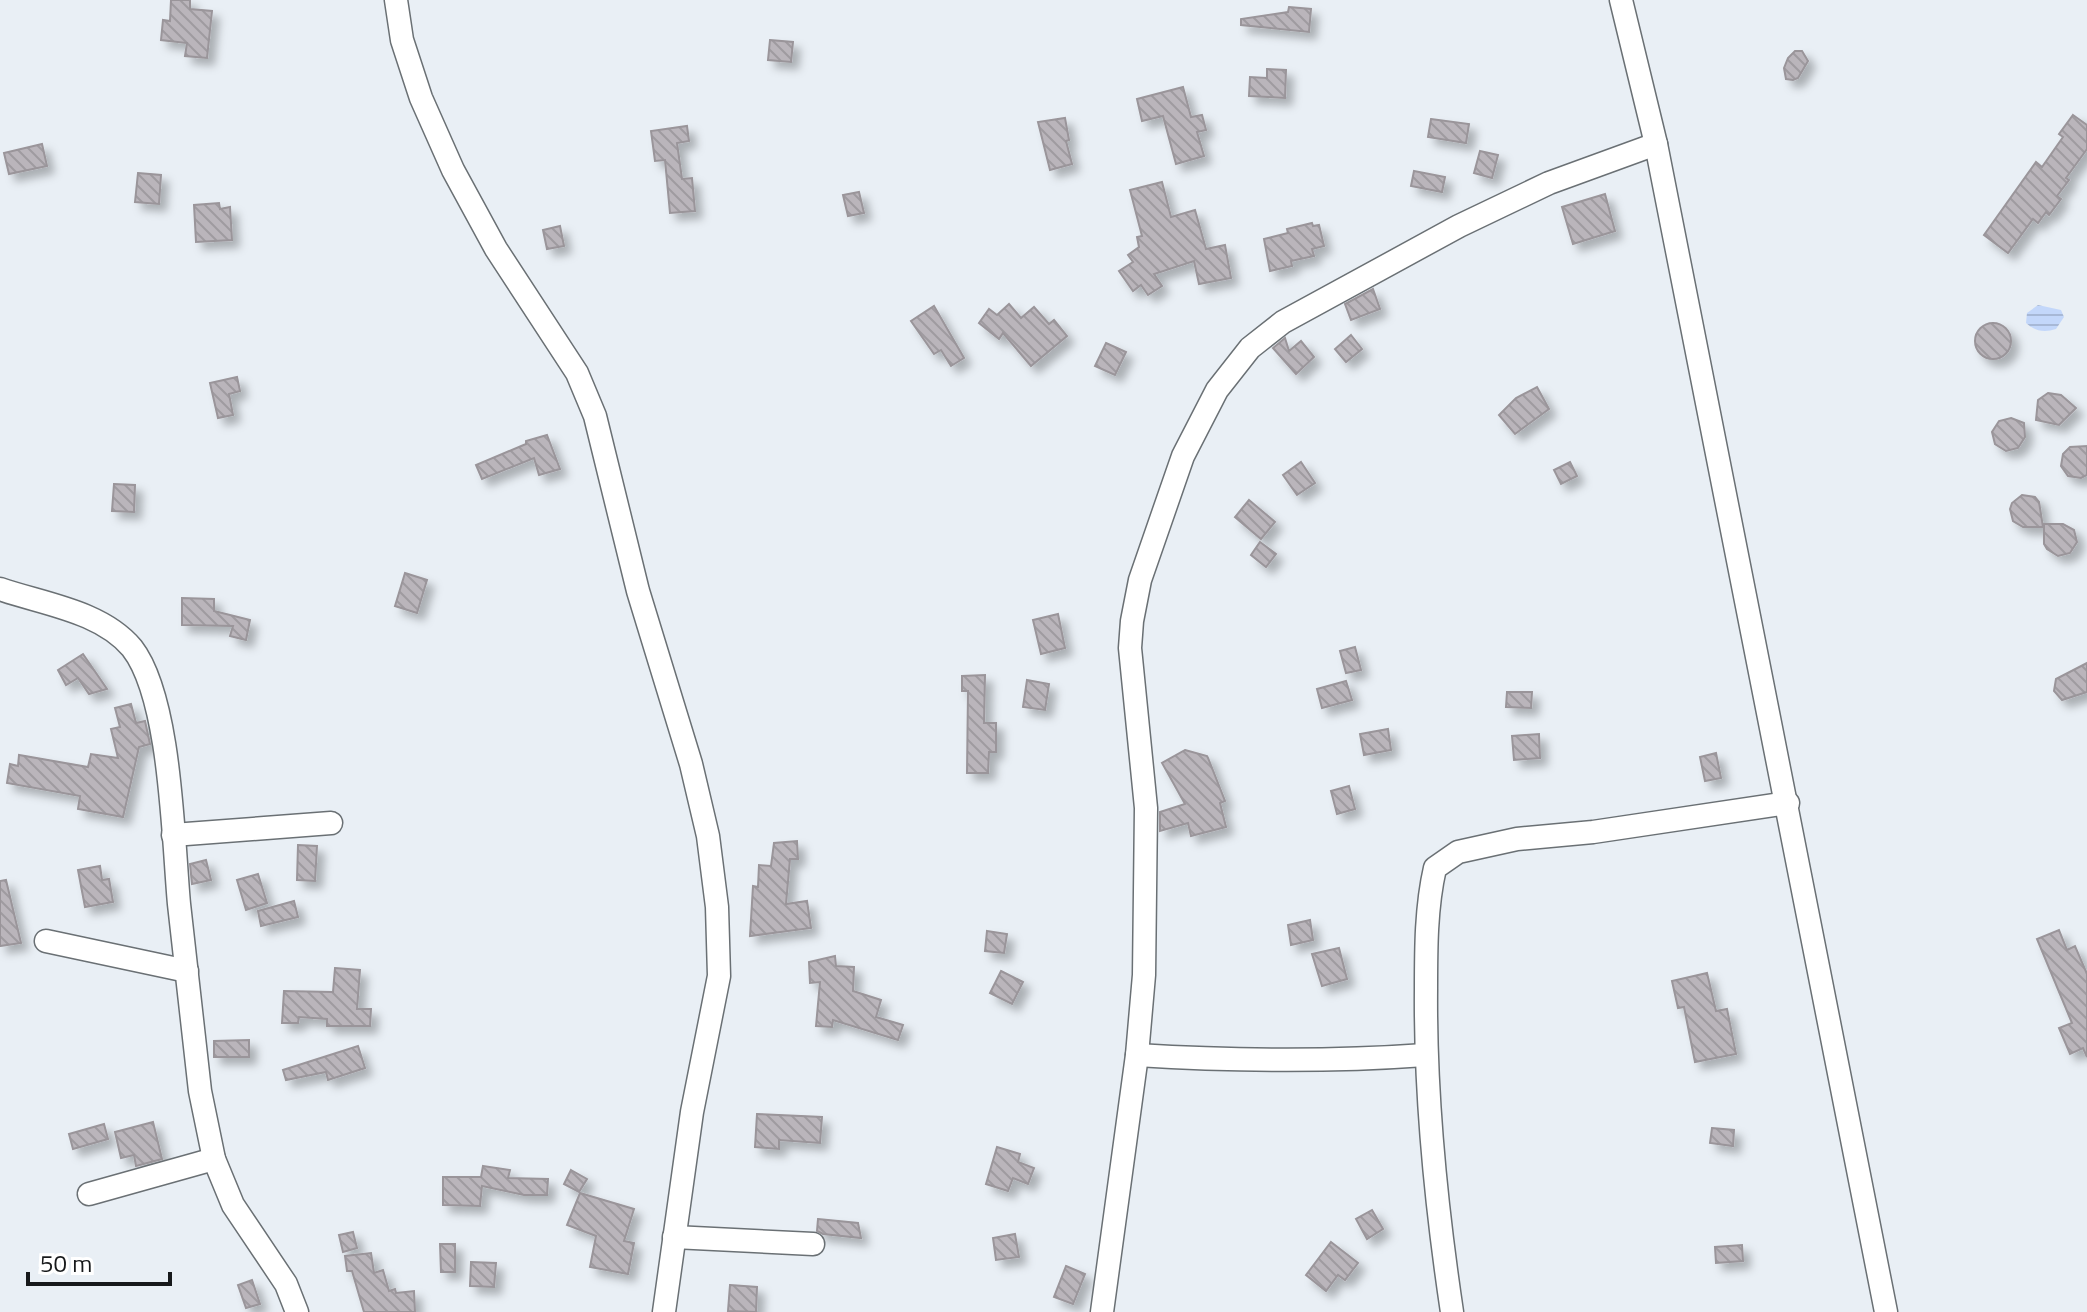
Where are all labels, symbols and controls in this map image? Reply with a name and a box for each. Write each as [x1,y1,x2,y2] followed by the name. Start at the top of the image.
[28,1236,170,1286] scale bar
[40,1245,92,1281] text: 50 m

